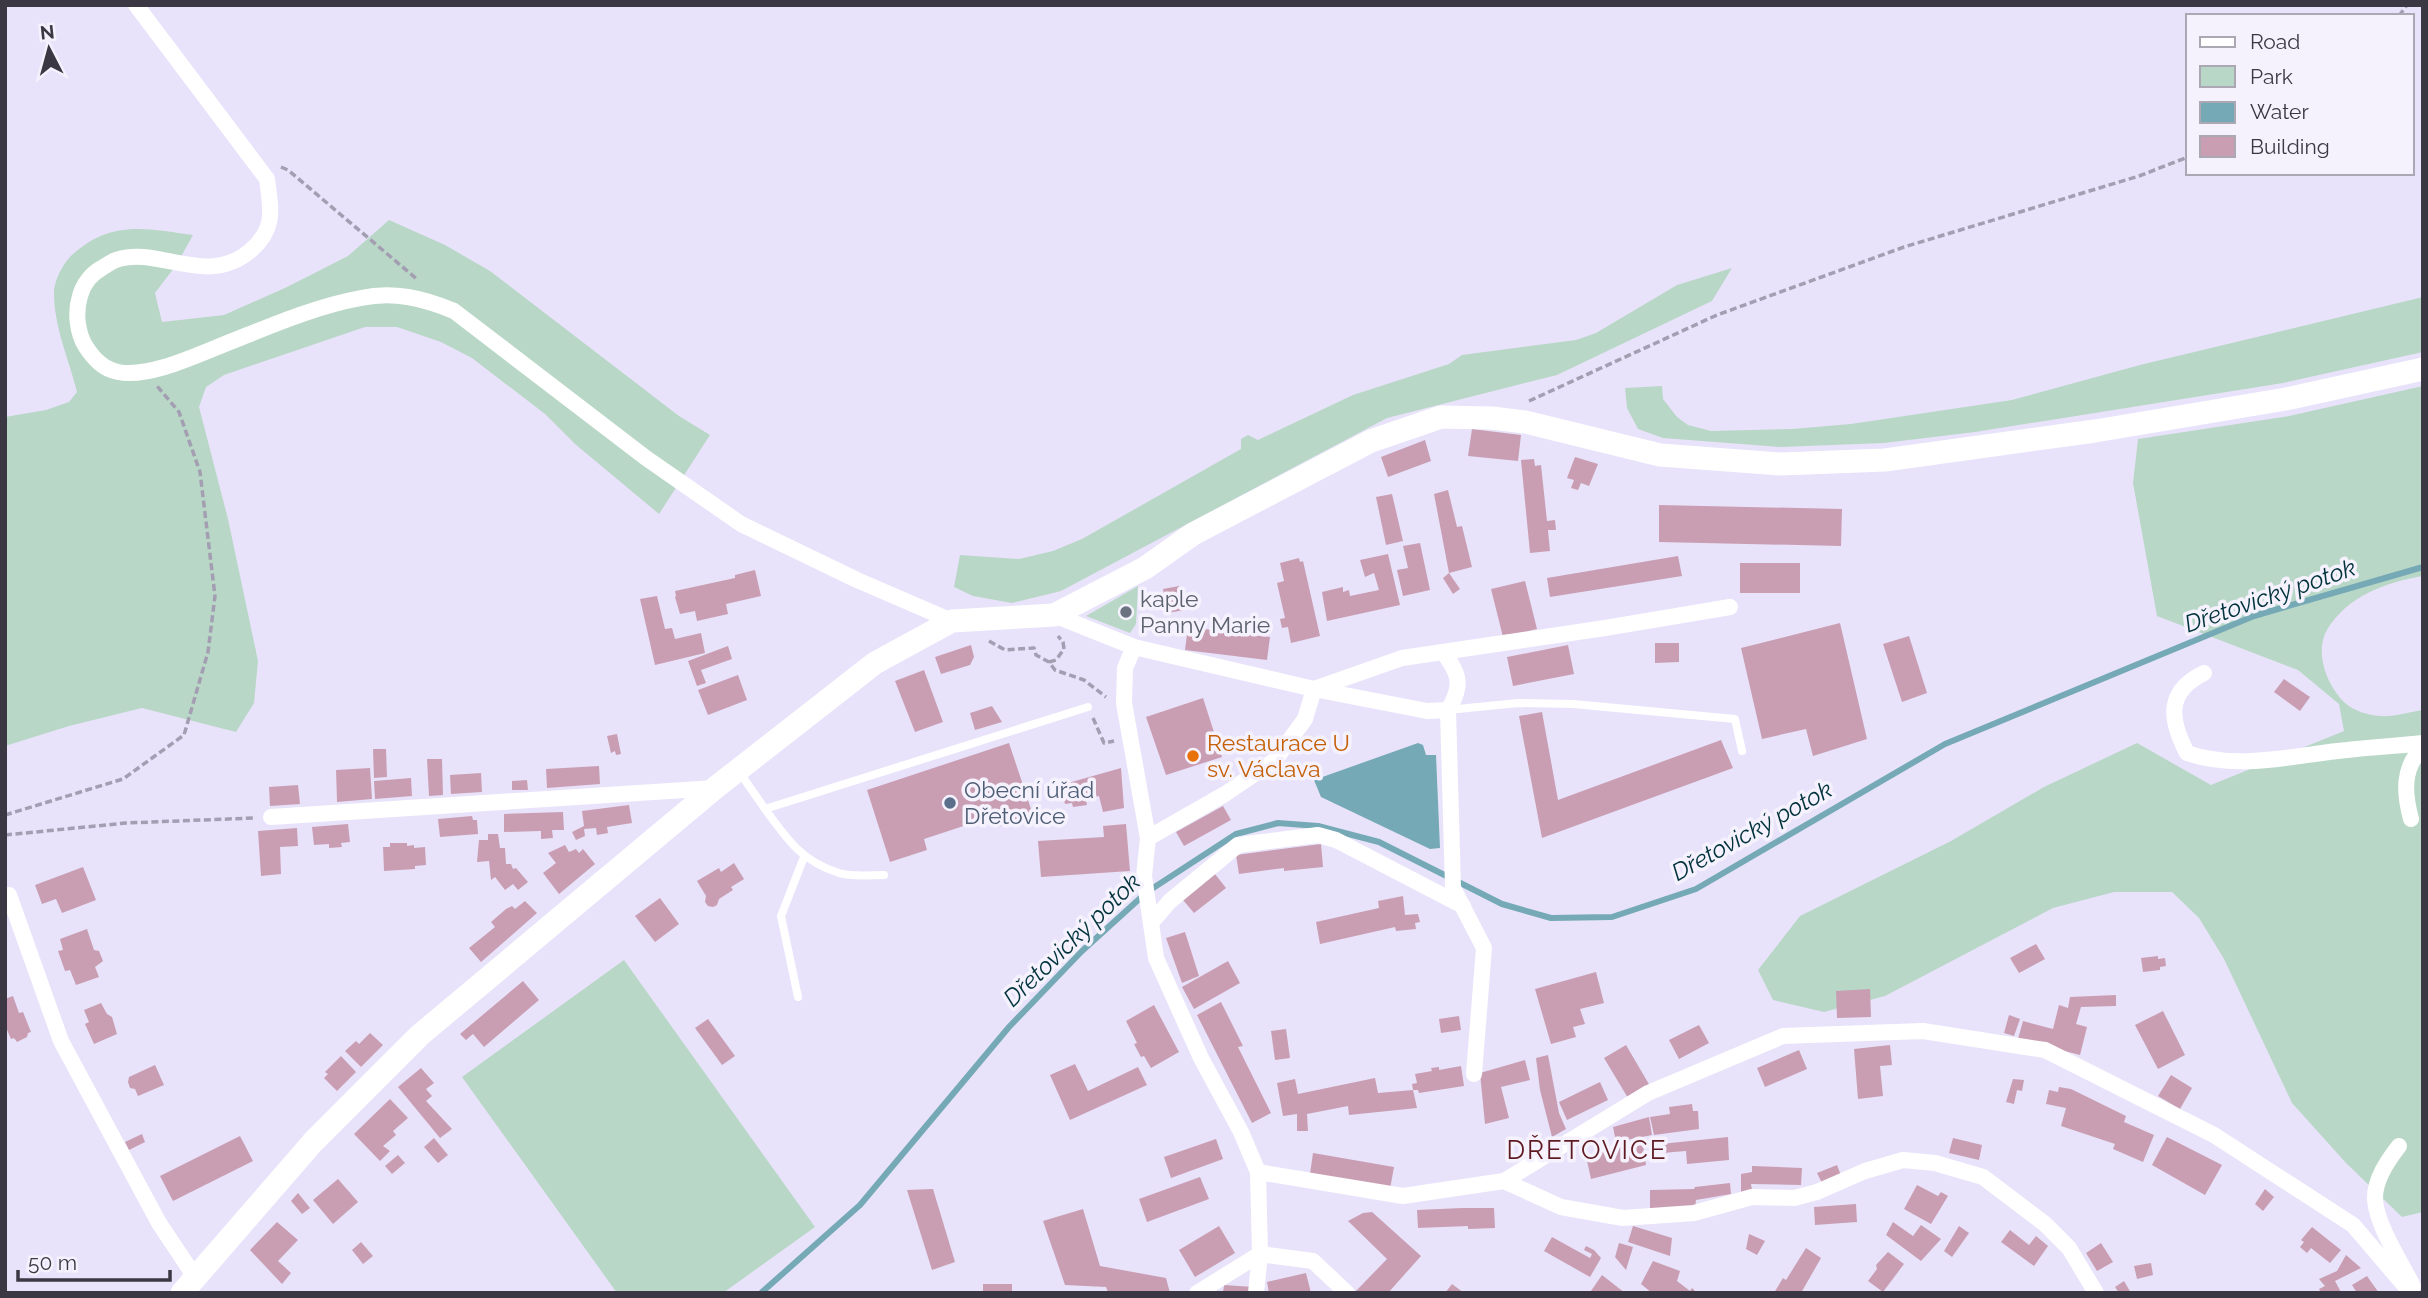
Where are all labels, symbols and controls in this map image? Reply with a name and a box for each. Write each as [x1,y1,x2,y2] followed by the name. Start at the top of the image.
[14,14,84,84] north arrow
[2186,14,2414,175] legend
[39,20,56,44] text: N
[2250,29,2300,54] text: Road
[2250,64,2293,89] text: Park
[2250,99,2309,124] text: Water
[2250,134,2330,159] text: Building
[2180,553,2359,638] water label: Dřetovický potok
[1140,585,1270,638] place label: kaple Panny Marie
[1118,604,1134,620] marker: kaple Panny Marie
[1207,729,1350,782] place label: Restaurace U sv. Václava
[1185,748,1201,764] marker: Restaurace U sv. Václava
[1666,774,1837,887] water label: Dřetovický potok
[964,776,1094,829] place label: Obecní úřad Dřetovice
[942,795,958,811] marker: Obecní úřad Dřetovice
[997,867,1146,1012] water label: Dřetovický potok
[1506,1134,1668,1165] district label: DŘETOVICE
[18,1238,170,1282] scale bar
[28,1250,77,1275] text: 50 m

